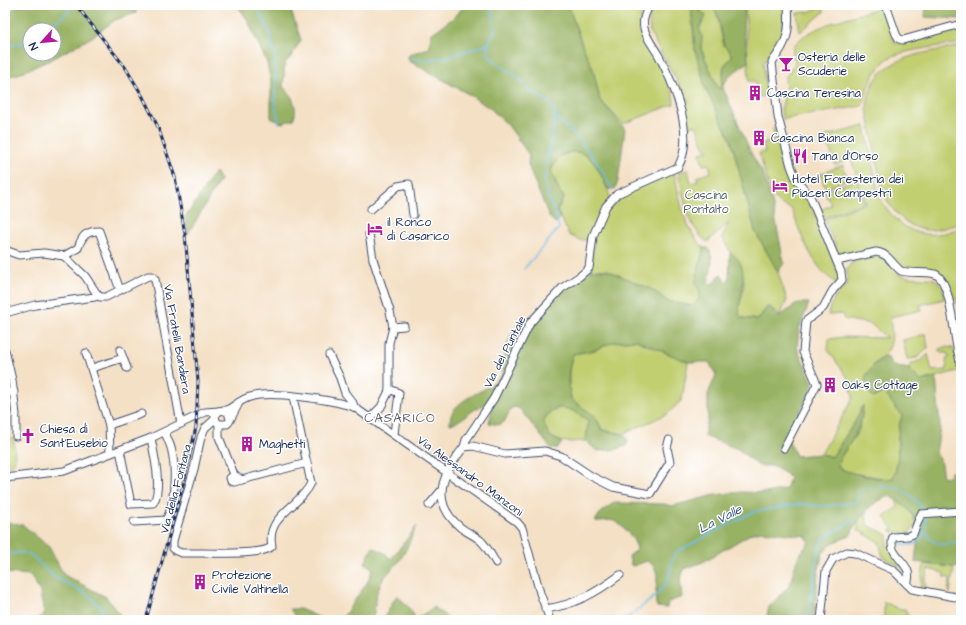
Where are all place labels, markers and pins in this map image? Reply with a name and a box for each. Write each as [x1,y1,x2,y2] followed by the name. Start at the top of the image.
[798,49,866,80] place label: Osteria delle Scuderie
[777,55,795,73] bar icon: Osteria delle Scuderie
[746,84,764,102] building icon: Cascina Teresina
[767,85,861,102] place label: Cascina Teresina
[750,129,768,147] building icon: Cascina Bianca
[771,130,854,147] place label: Cascina Bianca
[791,147,809,165] restaurant icon: Tana d'Orso
[812,148,878,165] place label: Tana d'Orso
[792,171,904,202] place label: Hotel Foresteria dei Piaceri Campestri
[771,177,789,195] hotel icon: Hotel Foresteria dei Piaceri Campestri
[387,214,450,245] place label: il Ronco di Casarico
[366,220,384,238] hotel icon: il Ronco di Casarico
[821,376,839,394] building icon: Oaks Cottage
[842,377,919,395] place label: Oaks Cottage
[40,421,108,452] place label: Chiesa di Sant'Eusebio
[19,427,37,445] church icon: Chiesa di Sant'Eusebio
[238,435,256,453] building icon: Maghetti
[259,436,305,454] place label: Maghetti
[212,567,288,598] place label: Protezione Civile Valtinella
[191,573,209,591] building icon: Protezione Civile Valtinella

